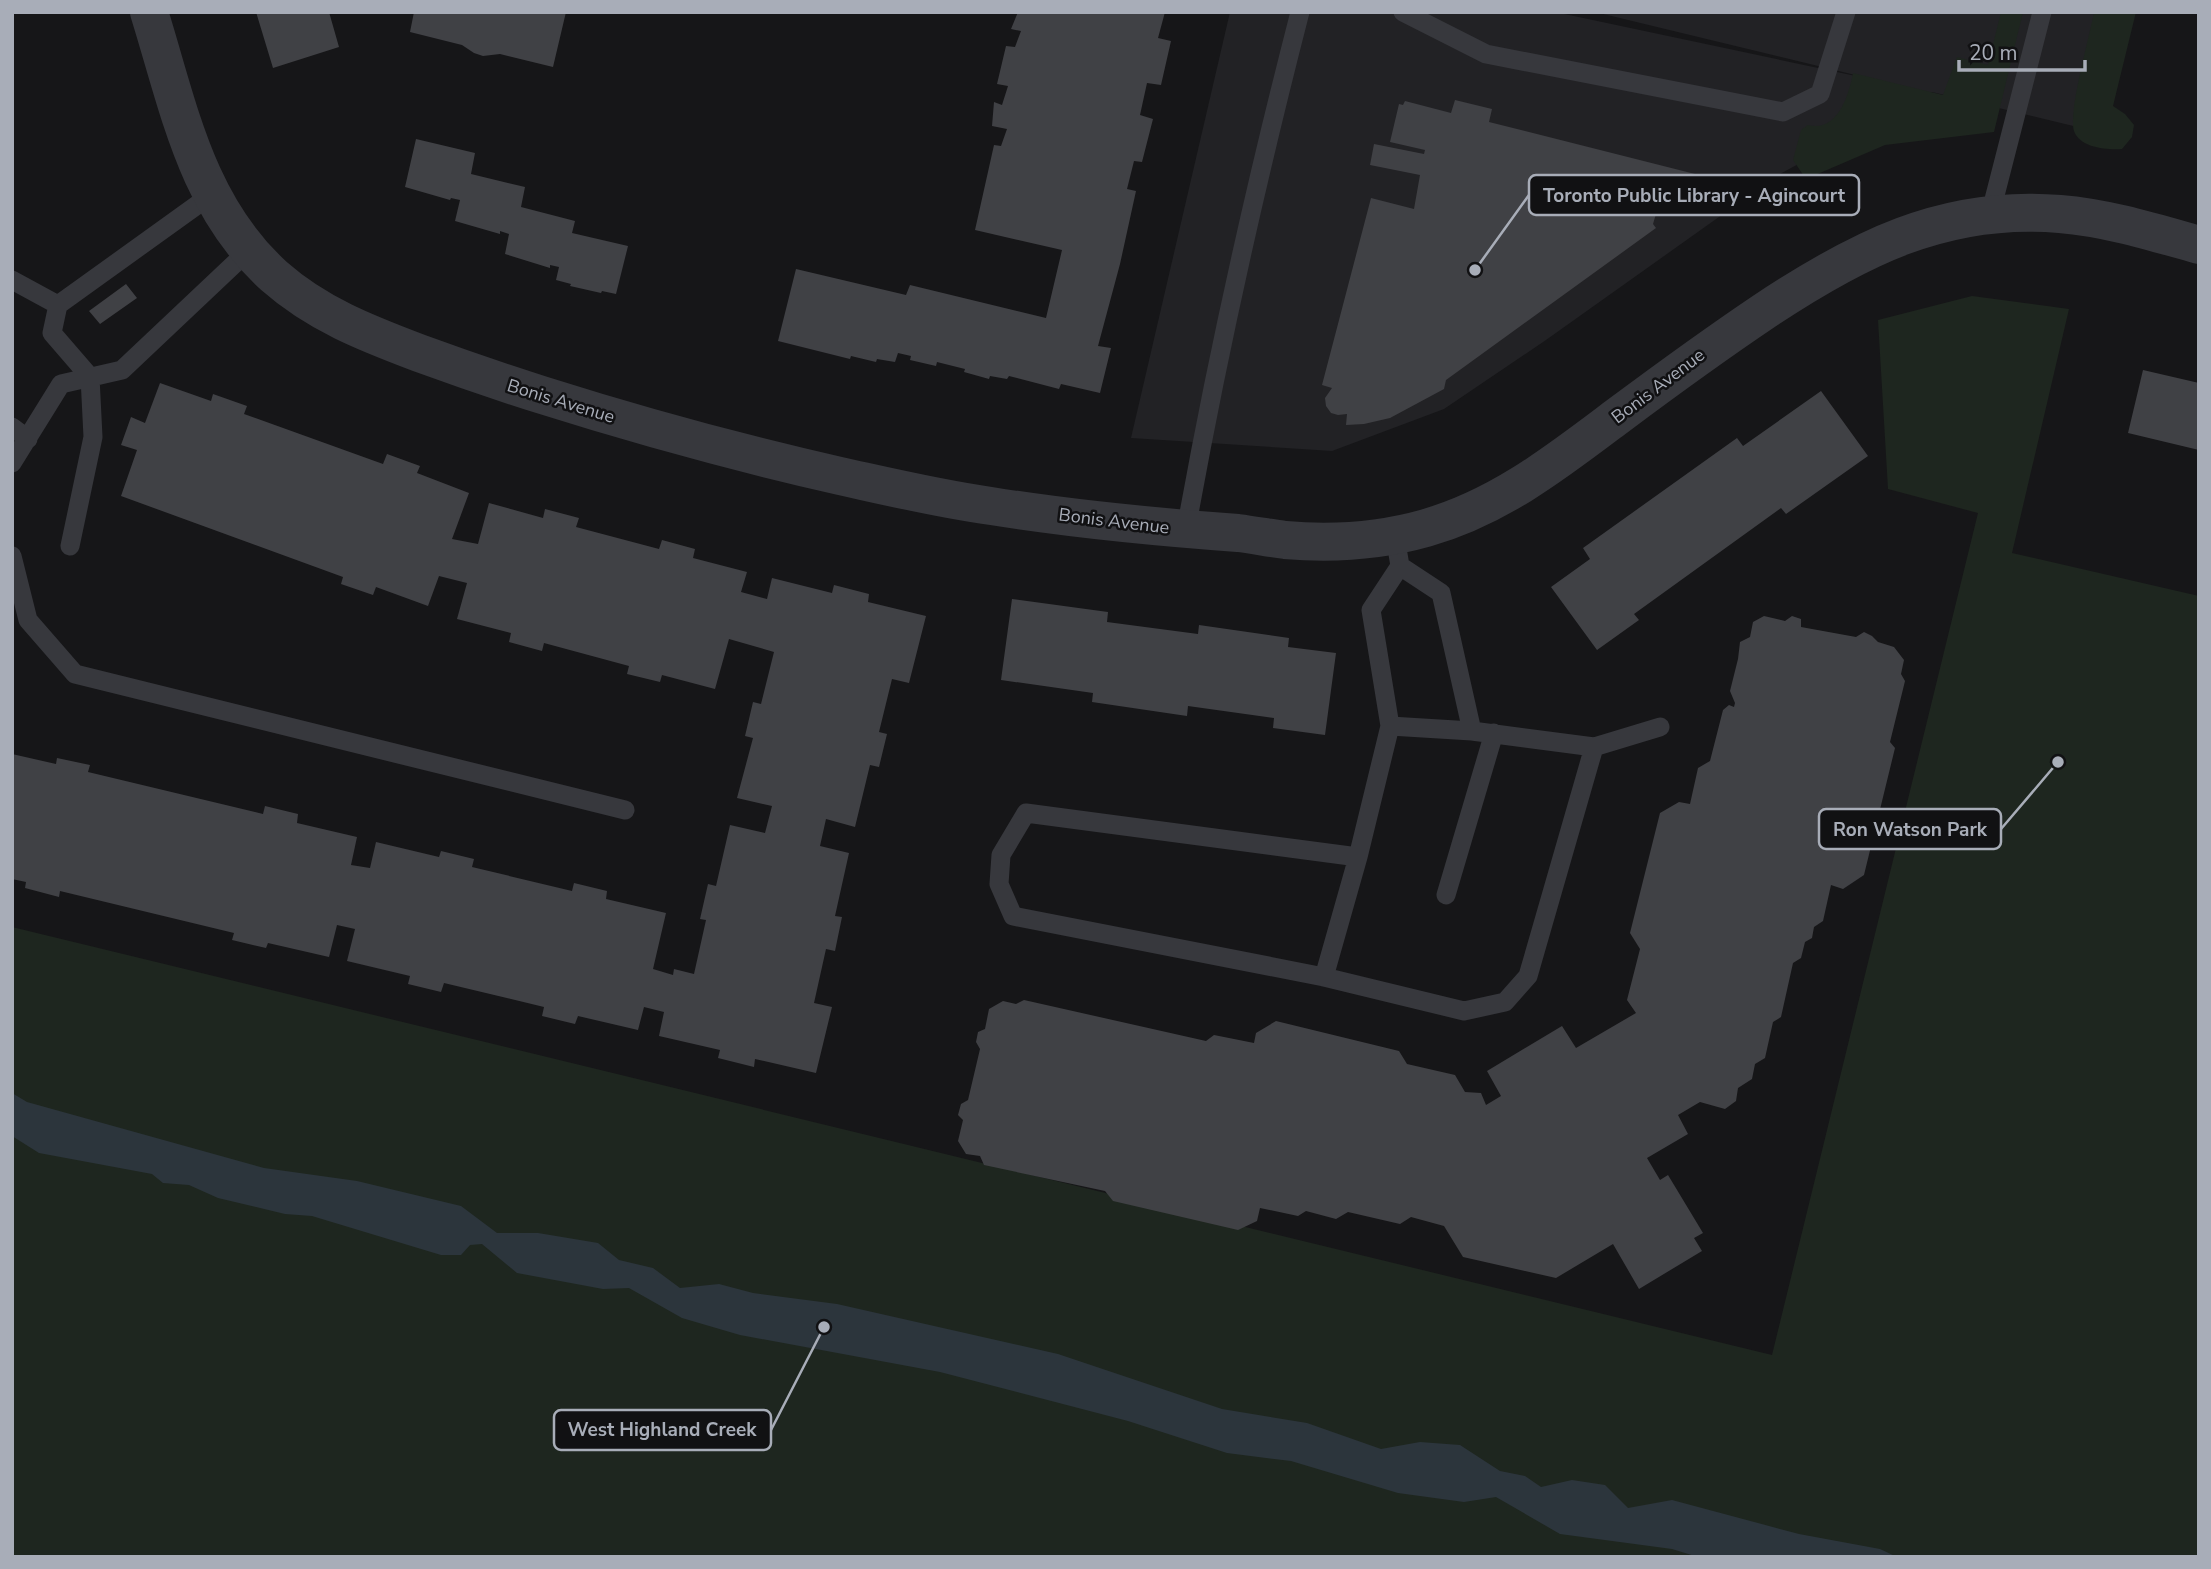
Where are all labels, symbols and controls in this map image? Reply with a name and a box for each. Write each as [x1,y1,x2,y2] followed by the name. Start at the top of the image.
[1959,28,2085,72] scale bar
[1969,39,2018,67] text: 20 m
[1529,175,1859,215] callout: Toronto Public Library - Agincourt
[1543,183,1846,209] text: Toronto Public Library - Agincourt
[1606,343,1710,429] street label: Bonis Avenue
[504,373,618,429] street label: Bonis Avenue
[1057,502,1171,540] street label: Bonis Avenue
[1819,809,2001,849] callout: Ron Watson Park
[1833,817,1988,843] text: Ron Watson Park
[554,1410,771,1450] callout: West Highland Creek
[567,1417,757,1443] text: West Highland Creek

